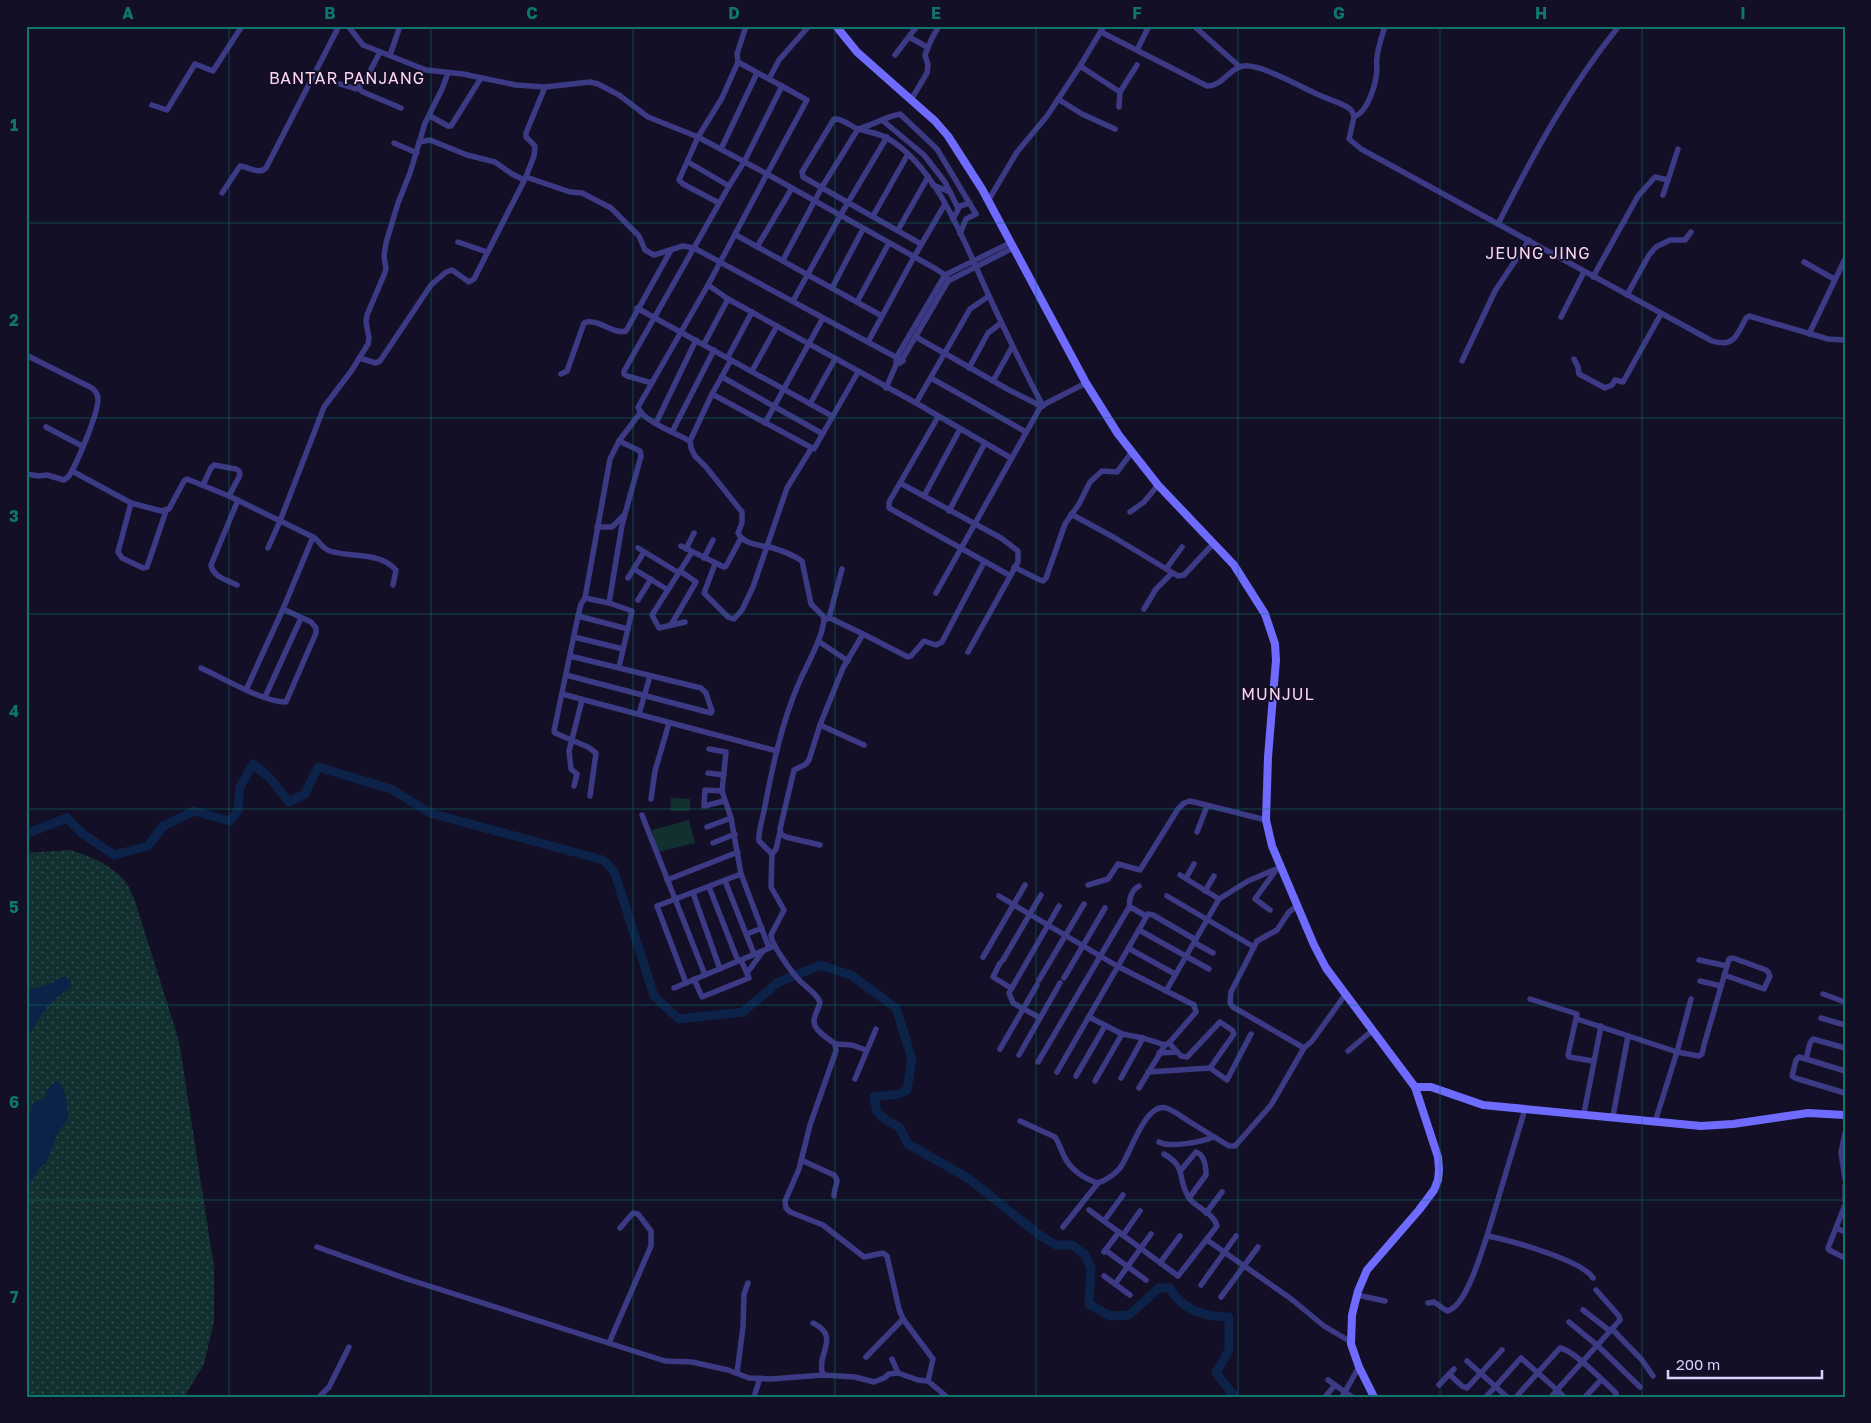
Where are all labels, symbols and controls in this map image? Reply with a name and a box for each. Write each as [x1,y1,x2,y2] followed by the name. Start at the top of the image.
[122,3,134,23] text: A
[324,3,336,23] text: B
[526,3,538,23] text: C
[728,3,740,23] text: D
[931,3,941,23] text: E
[1132,3,1142,23] text: F
[1333,3,1345,23] text: G
[1535,3,1547,23] text: H
[1740,3,1746,23] text: I
[269,68,425,88] district label: BANTAR PANJANG
[10,115,18,135] text: 1
[1485,243,1591,263] district label: JEUNG JING
[9,310,19,330] text: 2
[9,506,19,526] text: 3
[1241,684,1315,704] district label: MUNJUL
[9,701,19,721] text: 4
[9,897,19,917] text: 5
[9,1092,19,1112] text: 6
[10,1287,19,1307] text: 7
[1668,1348,1822,1380] scale bar
[1676,1355,1720,1373] text: 200 m

